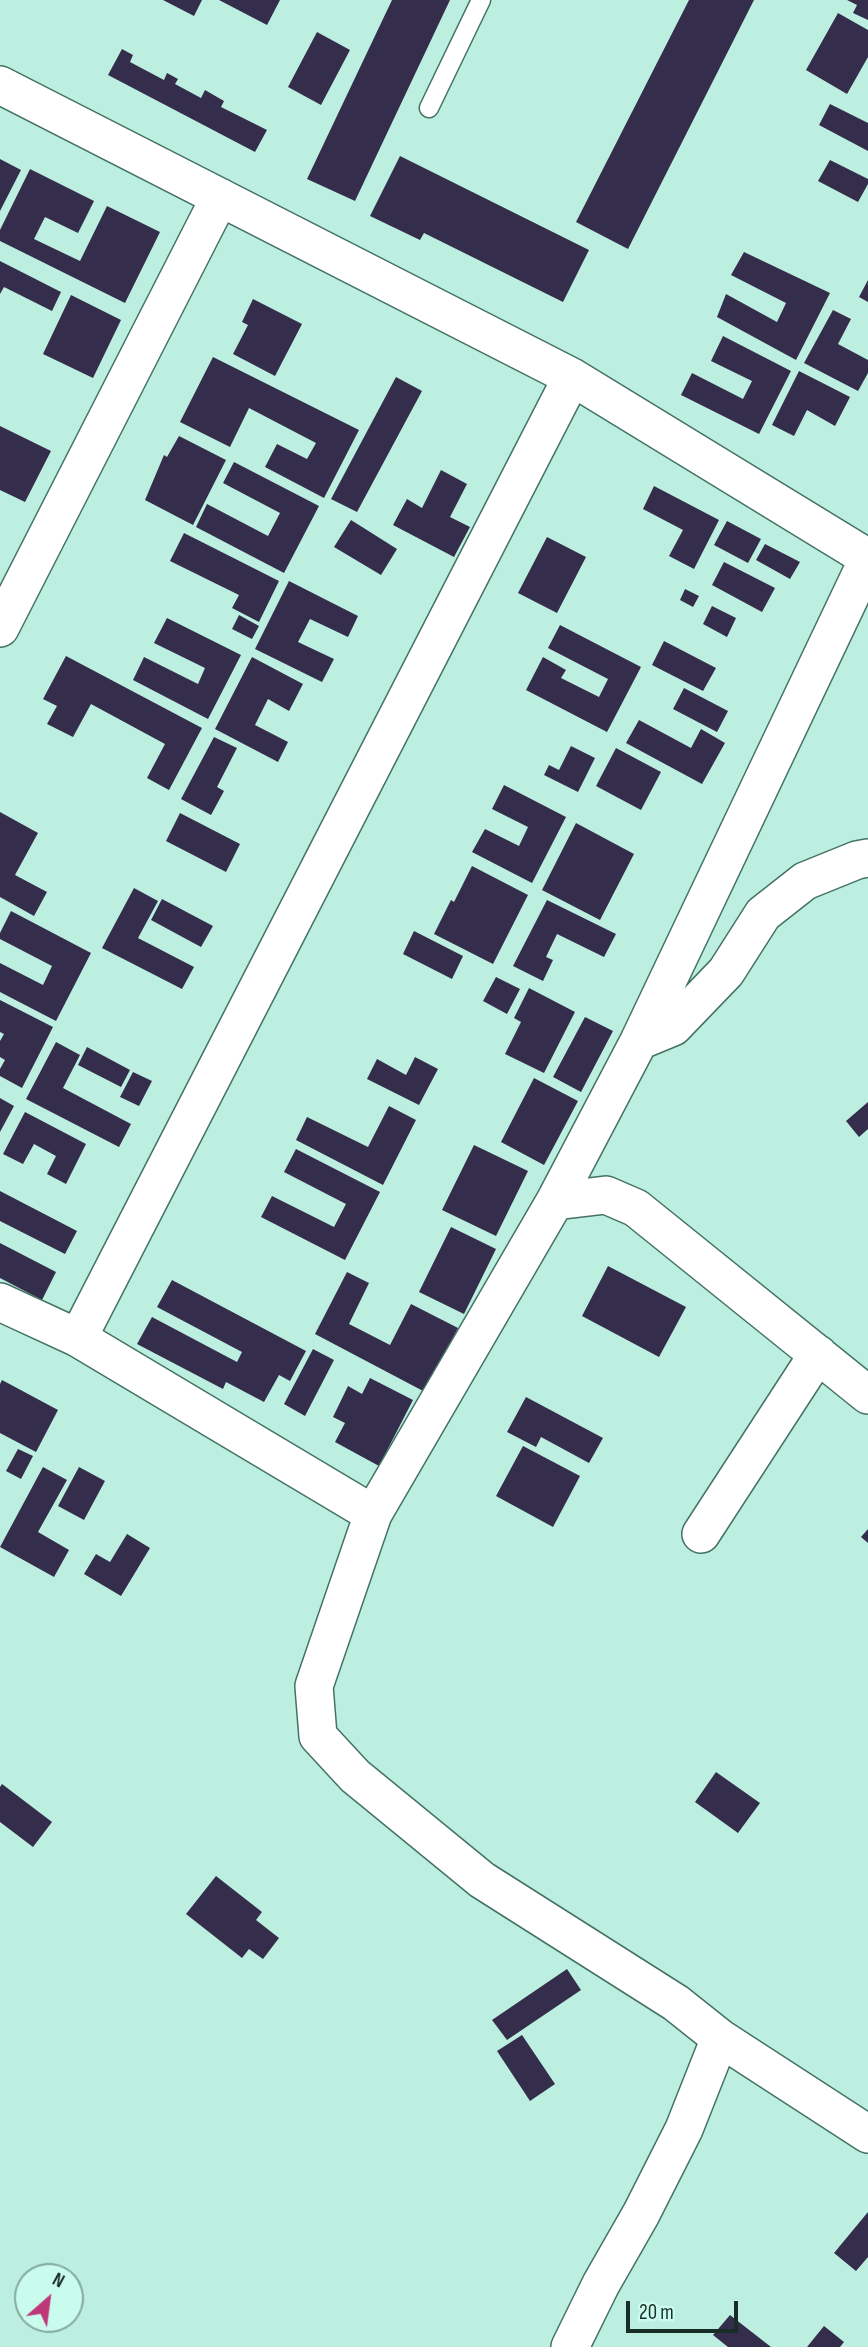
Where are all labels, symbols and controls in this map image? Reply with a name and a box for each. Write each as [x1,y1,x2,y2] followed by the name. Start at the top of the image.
[14,2263,84,2333] north arrow
[48,2268,68,2293] text: N
[630,2288,742,2332] scale bar
[639,2300,674,2325] text: 20 m

